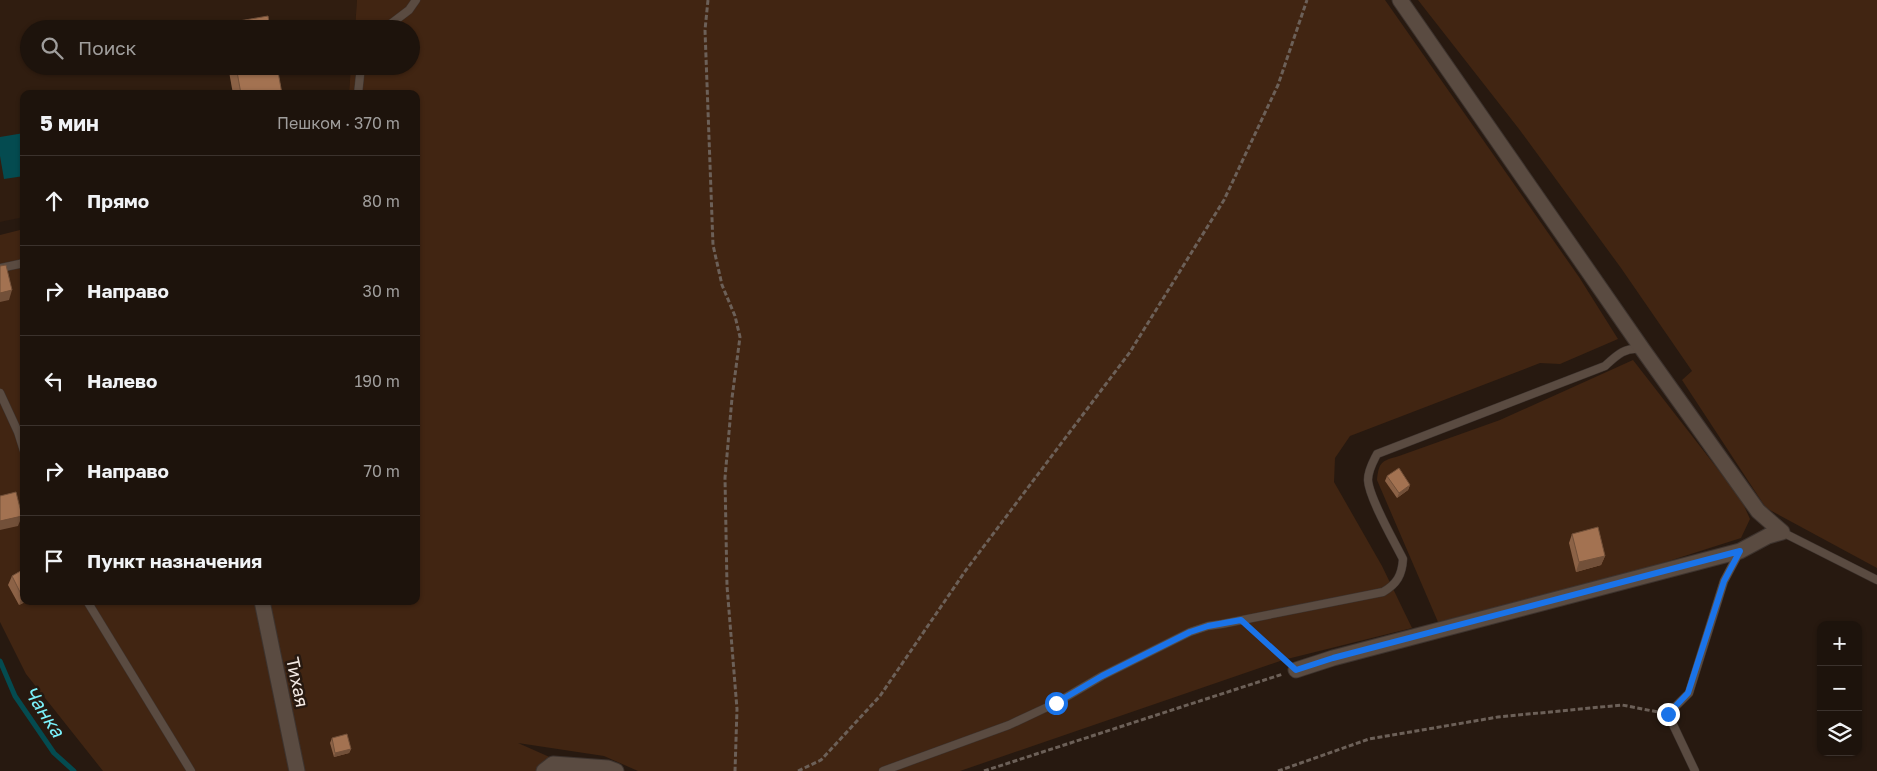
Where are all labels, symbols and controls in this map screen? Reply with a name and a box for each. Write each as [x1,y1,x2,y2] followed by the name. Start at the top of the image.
[20,20,420,75] search box
[38,34,66,62] icon: search
[78,36,137,59] text: Поиск
[40,110,99,136] text: 5 мин
[277,113,400,133] text: Пешком · 370 m
[40,187,68,215] icon: ahead
[87,189,149,212] text: Прямо
[362,191,400,211] text: 80 m
[40,277,68,305] icon: right
[87,279,169,302] text: Направо
[363,281,400,301] text: 30 m
[40,367,68,395] icon: left
[87,369,157,392] text: Налево
[354,371,400,391] text: 190 m
[40,457,68,485] icon: right
[87,459,169,482] text: Направо
[363,461,400,481] text: 70 m
[40,547,68,575] icon: arrive
[87,549,262,572] text: Пункт назначения
[1817,621,1862,756] map controls
[1817,621,1862,666] button: +
[282,655,314,709] street label: Тихая
[1817,666,1862,711] button: −
[20,681,71,742] water label: Чанка
[1045,692,1068,715] route start
[1657,703,1680,726] route end
[1817,711,1862,756] button: layers

